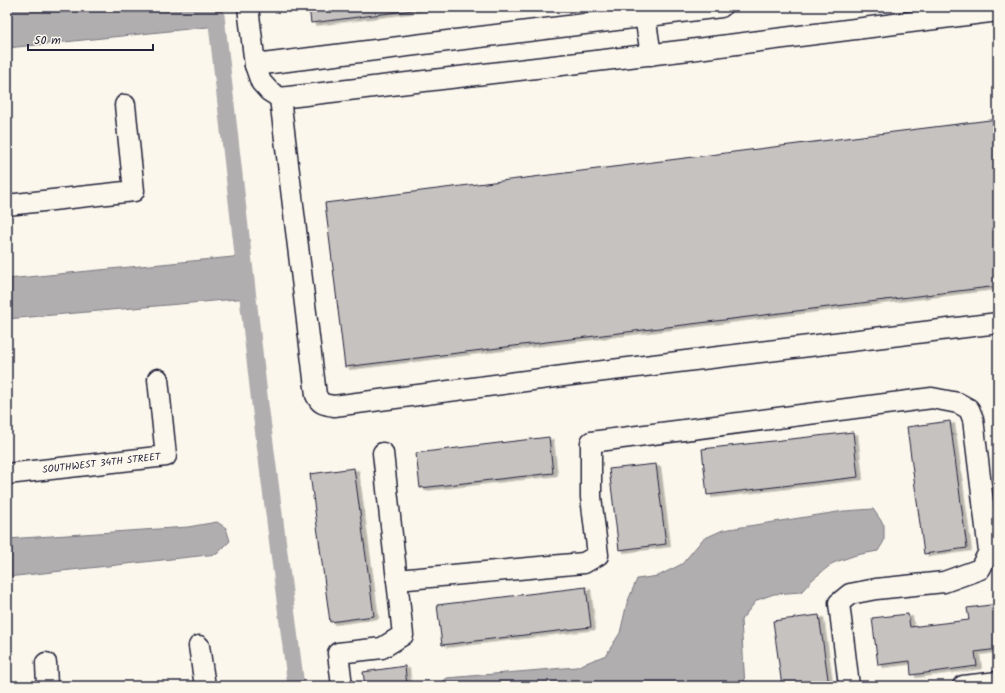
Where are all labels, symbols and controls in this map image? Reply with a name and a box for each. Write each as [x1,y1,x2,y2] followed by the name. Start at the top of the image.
[28,26,153,52] scale bar
[34,31,61,50] text: 50 m
[41,448,163,478] street label: SOUTHWEST 34TH STREET

